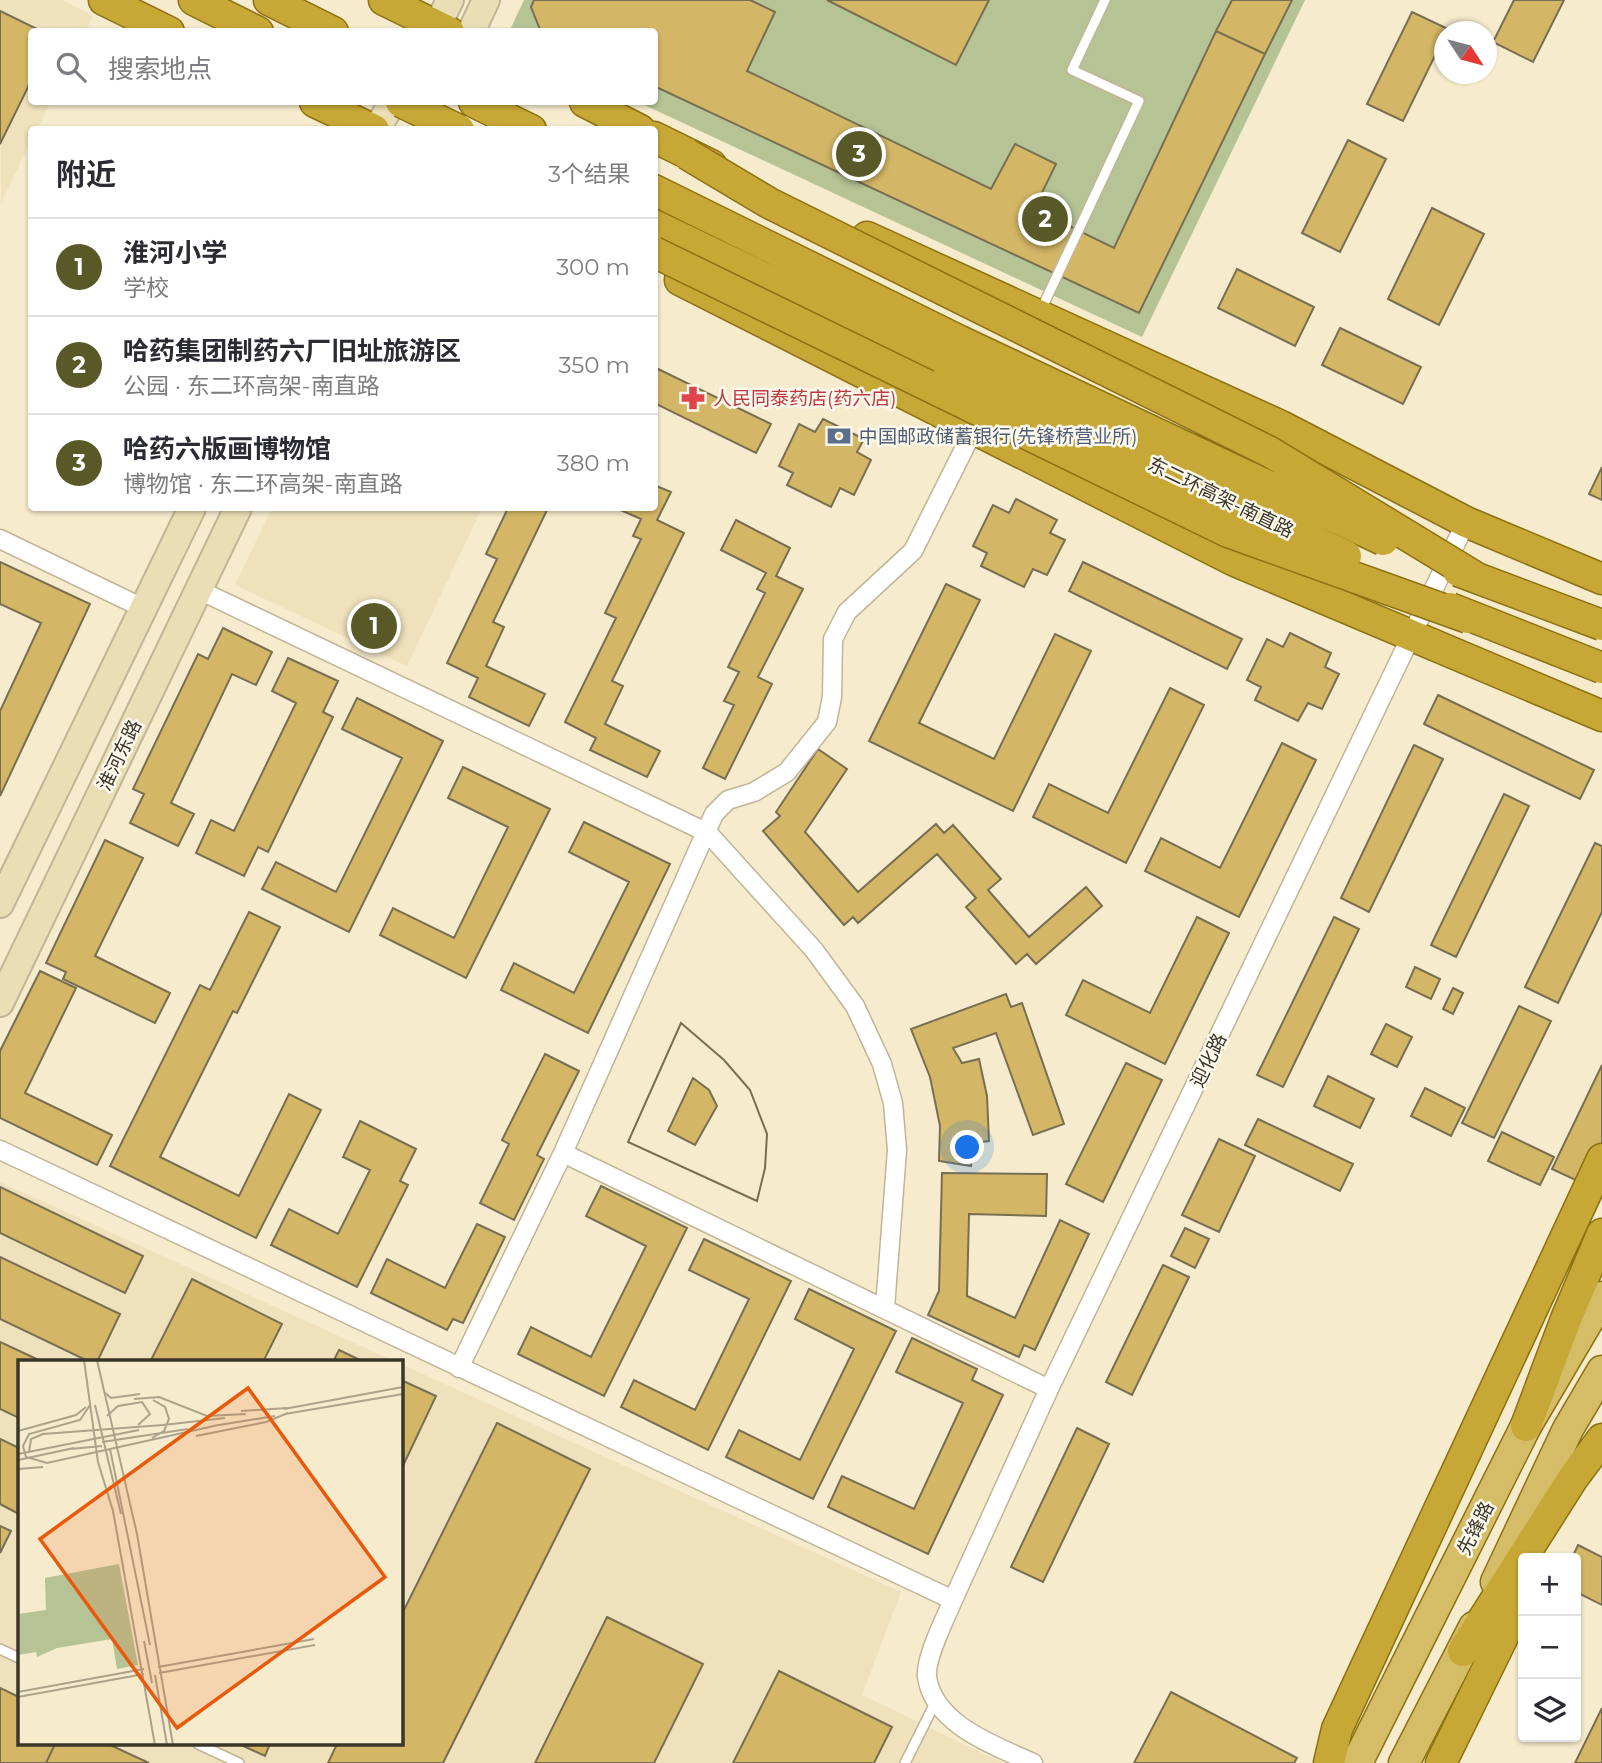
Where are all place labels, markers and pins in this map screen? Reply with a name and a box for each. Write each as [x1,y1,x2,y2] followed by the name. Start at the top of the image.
[836,128,882,180] pin: 3
[1022,193,1068,245] pin: 2
[679,384,707,412] pharmacy icon: 人民同泰药店(药六店)
[713,387,897,410] place label: 人民同泰药店(药六店)
[825,422,853,450] bank icon: 中国邮政储蓄银行(先锋桥营业所)
[859,425,1138,448] place label: 中国邮政储蓄银行(先锋桥营业所)
[351,600,397,652] pin: 1

